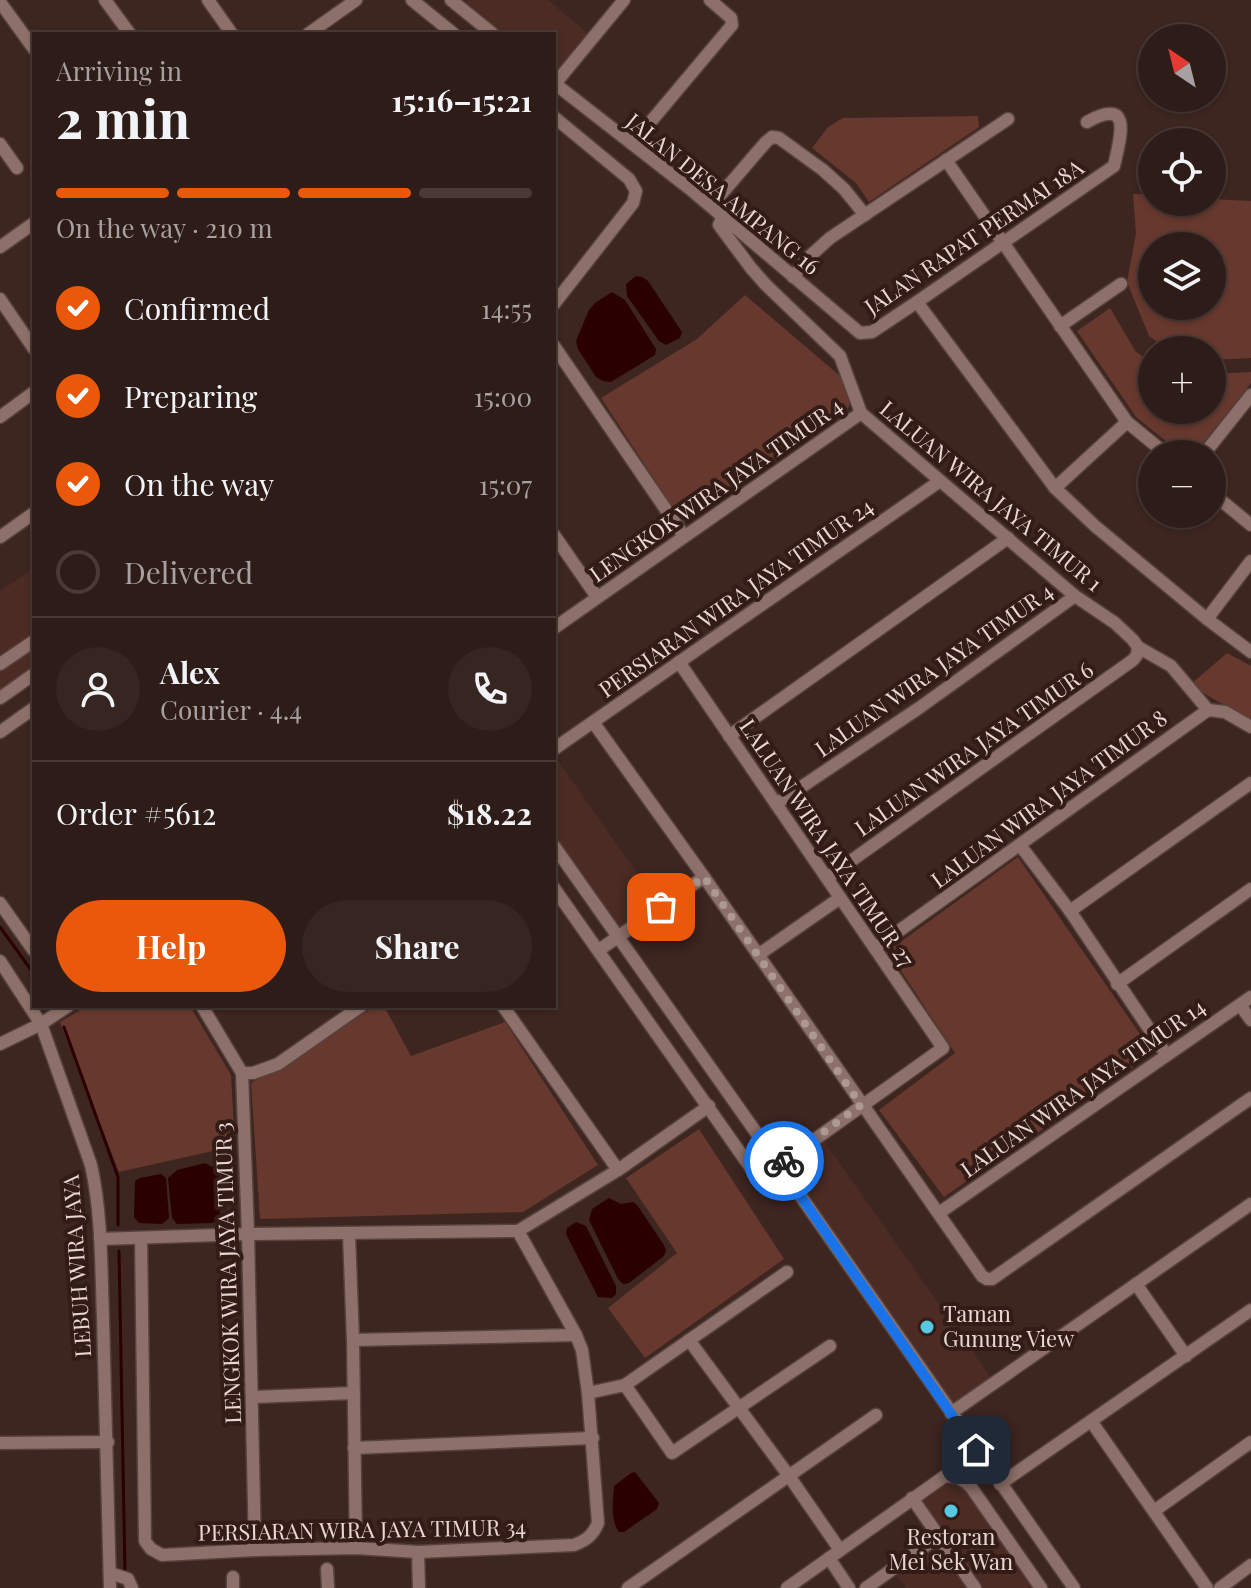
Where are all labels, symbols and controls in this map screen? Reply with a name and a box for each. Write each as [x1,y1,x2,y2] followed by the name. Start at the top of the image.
[1138,24,1226,112] north arrow
[1138,24,1226,528] map controls
[56,53,182,88] text: Arriving in
[391,80,532,120] text: 15:16–15:21
[56,83,190,152] text: 2 min
[620,105,827,281] street label: JALAN DESA AMPANG 16
[1138,128,1226,216] button: locate
[857,151,1089,321] street label: JALAN RAPAT PERMAI 18A
[56,210,273,245] text: On the way · 210 m
[1138,232,1226,320] button: layers
[56,286,100,330] icon: check
[124,288,270,328] text: Confirmed
[481,291,532,326] text: 14:55
[1138,336,1226,424] button: +
[56,374,100,418] icon: check
[124,376,257,416] text: Preparing
[474,379,532,414] text: 15:00
[583,390,848,588] street label: LENGKOK WIRA JAYA TIMUR 4
[874,393,1109,597] street label: LALUAN WIRA JAYA TIMUR 1
[1138,440,1226,528] button: −
[56,462,100,506] icon: check
[124,464,274,504] text: On the way
[479,467,532,502] text: 15:07
[592,491,879,704] street label: PERSIARAN WIRA JAYA TIMUR 24
[124,552,253,592] text: Delivered
[809,575,1058,763] street label: LALUAN WIRA JAYA TIMUR 4
[56,647,140,731] button: person
[448,647,532,731] button: phone
[160,652,220,692] text: Alex
[848,654,1099,842] street label: LALUAN WIRA JAYA TIMUR 6
[160,692,302,727] text: Courier · 4.4
[924,702,1173,894] street label: LALUAN WIRA JAYA TIMUR 8
[733,713,922,972] street label: LALUAN WIRA JAYA TIMUR 27
[56,793,216,833] text: Order #5612
[447,793,532,833] text: $18.22
[627,873,695,941] pin
[639,885,683,929] icon: bag
[56,900,286,992] button: Help
[302,900,532,992] button: Share
[954,991,1211,1183] street label: LALUAN WIRA JAYA TIMUR 14
[744,1121,824,1201] courier
[207,1122,247,1424] street label: LENGKOK WIRA JAYA TIMUR 3
[762,1139,806,1183] icon: bike
[55,1174,97,1358] street label: LEBUH WIRA JAYA
[943,1298,1074,1353] place label: Taman Gunung View
[918,1318,936,1336] marker: Taman Gunung View
[942,1416,1010,1484] pin
[954,1428,998,1472] icon: home
[942,1502,960,1520] marker: Restoran Mei Sek Wan
[198,1511,526,1547] street label: PERSIARAN WIRA JAYA TIMUR 34
[889,1521,1013,1576] place label: Restoran Mei Sek Wan

